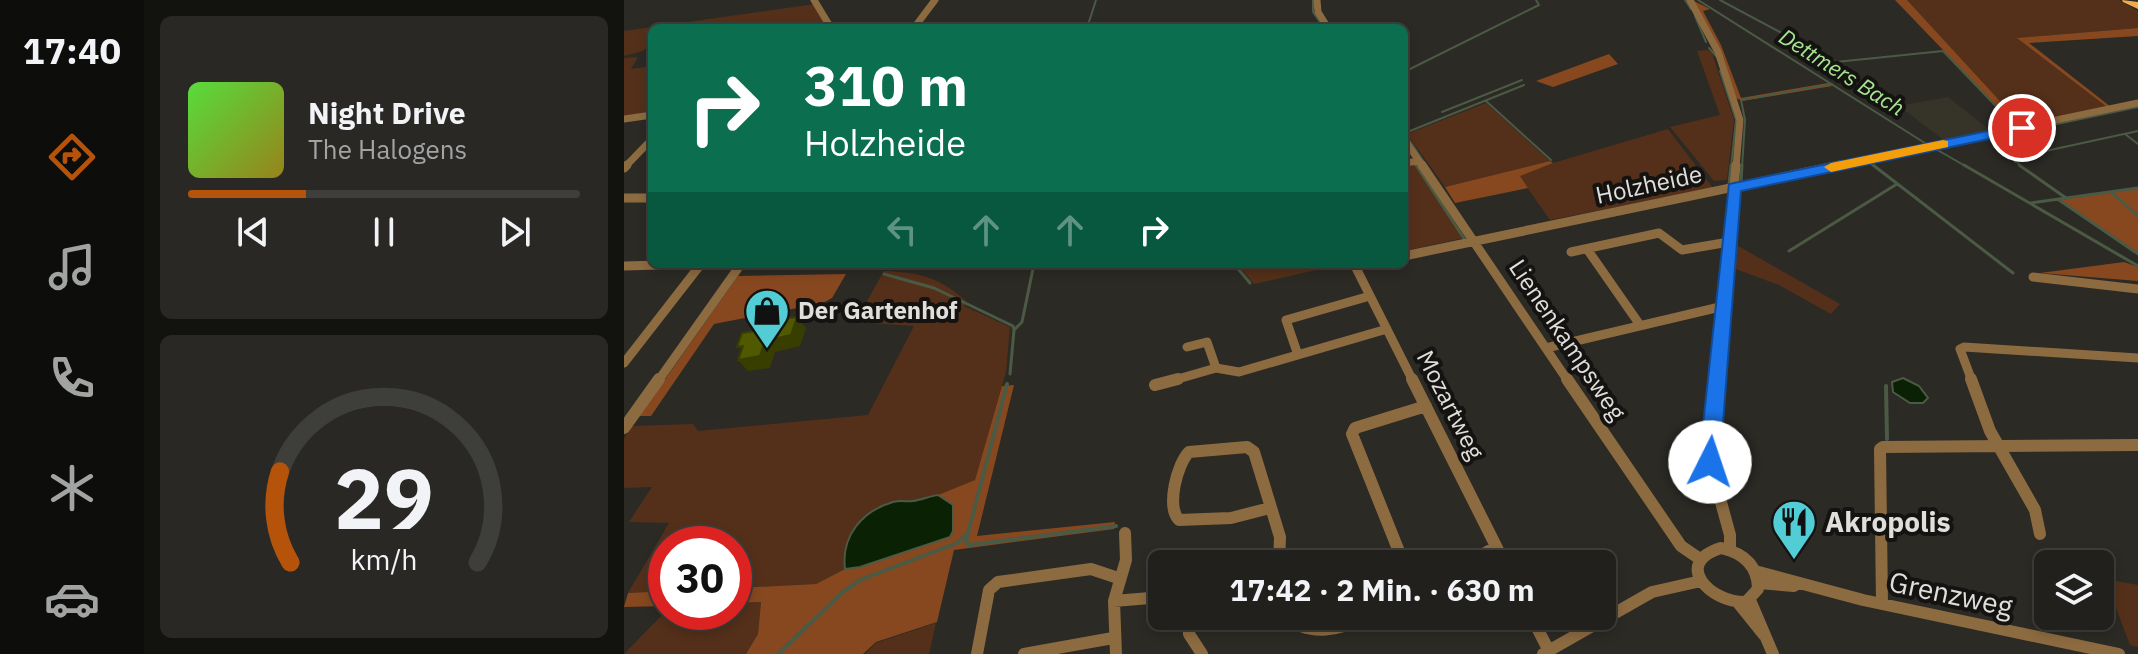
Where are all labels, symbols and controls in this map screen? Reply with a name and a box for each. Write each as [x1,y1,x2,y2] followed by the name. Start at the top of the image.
[1774,21,1910,122] water label: Dettmers Bach
[23,27,121,74] text: 17:40
[804,49,968,121] text: 310 m
[672,56,776,160] icon: right
[308,93,466,132] text: Night Drive
[1988,94,2056,162] pin
[2000,106,2044,150] icon: arrive
[804,119,966,166] text: Holzheide
[44,129,100,185] icon: directions
[308,132,467,166] text: The Halogens
[1593,157,1705,211] street label: Holzheide
[880,208,924,252] icon: left
[964,208,1008,252] icon: ahead
[1048,208,1092,252] icon: ahead
[1132,208,1176,252] icon: right
[231,210,275,254] icon: previous
[362,210,406,254] icon: pause
[493,210,537,254] icon: next
[44,239,100,295] icon: music
[1502,253,1634,426] street label: Lienenkampsweg
[743,287,791,350] shop icon: Der Gartenhof
[798,294,958,326] place label: Der Gartenhof
[1410,345,1492,465] street label: Mozartweg
[44,350,100,406] icon: phone
[1668,420,1752,504] position arrow
[334,443,434,551] text: 29
[44,460,100,516] icon: climate
[1770,498,1818,561] restaurant icon: Akropolis
[1825,503,1951,540] place label: Akropolis
[648,526,752,630] speed limit sign: 30
[350,541,418,578] text: km/h
[2034,550,2114,630] map controls
[2034,550,2114,630] button: layers
[1886,562,2016,625] street label: Grenzweg
[1229,570,1535,609] text: 17:42 · 2 Min. · 630 m
[44,571,100,627] icon: car

